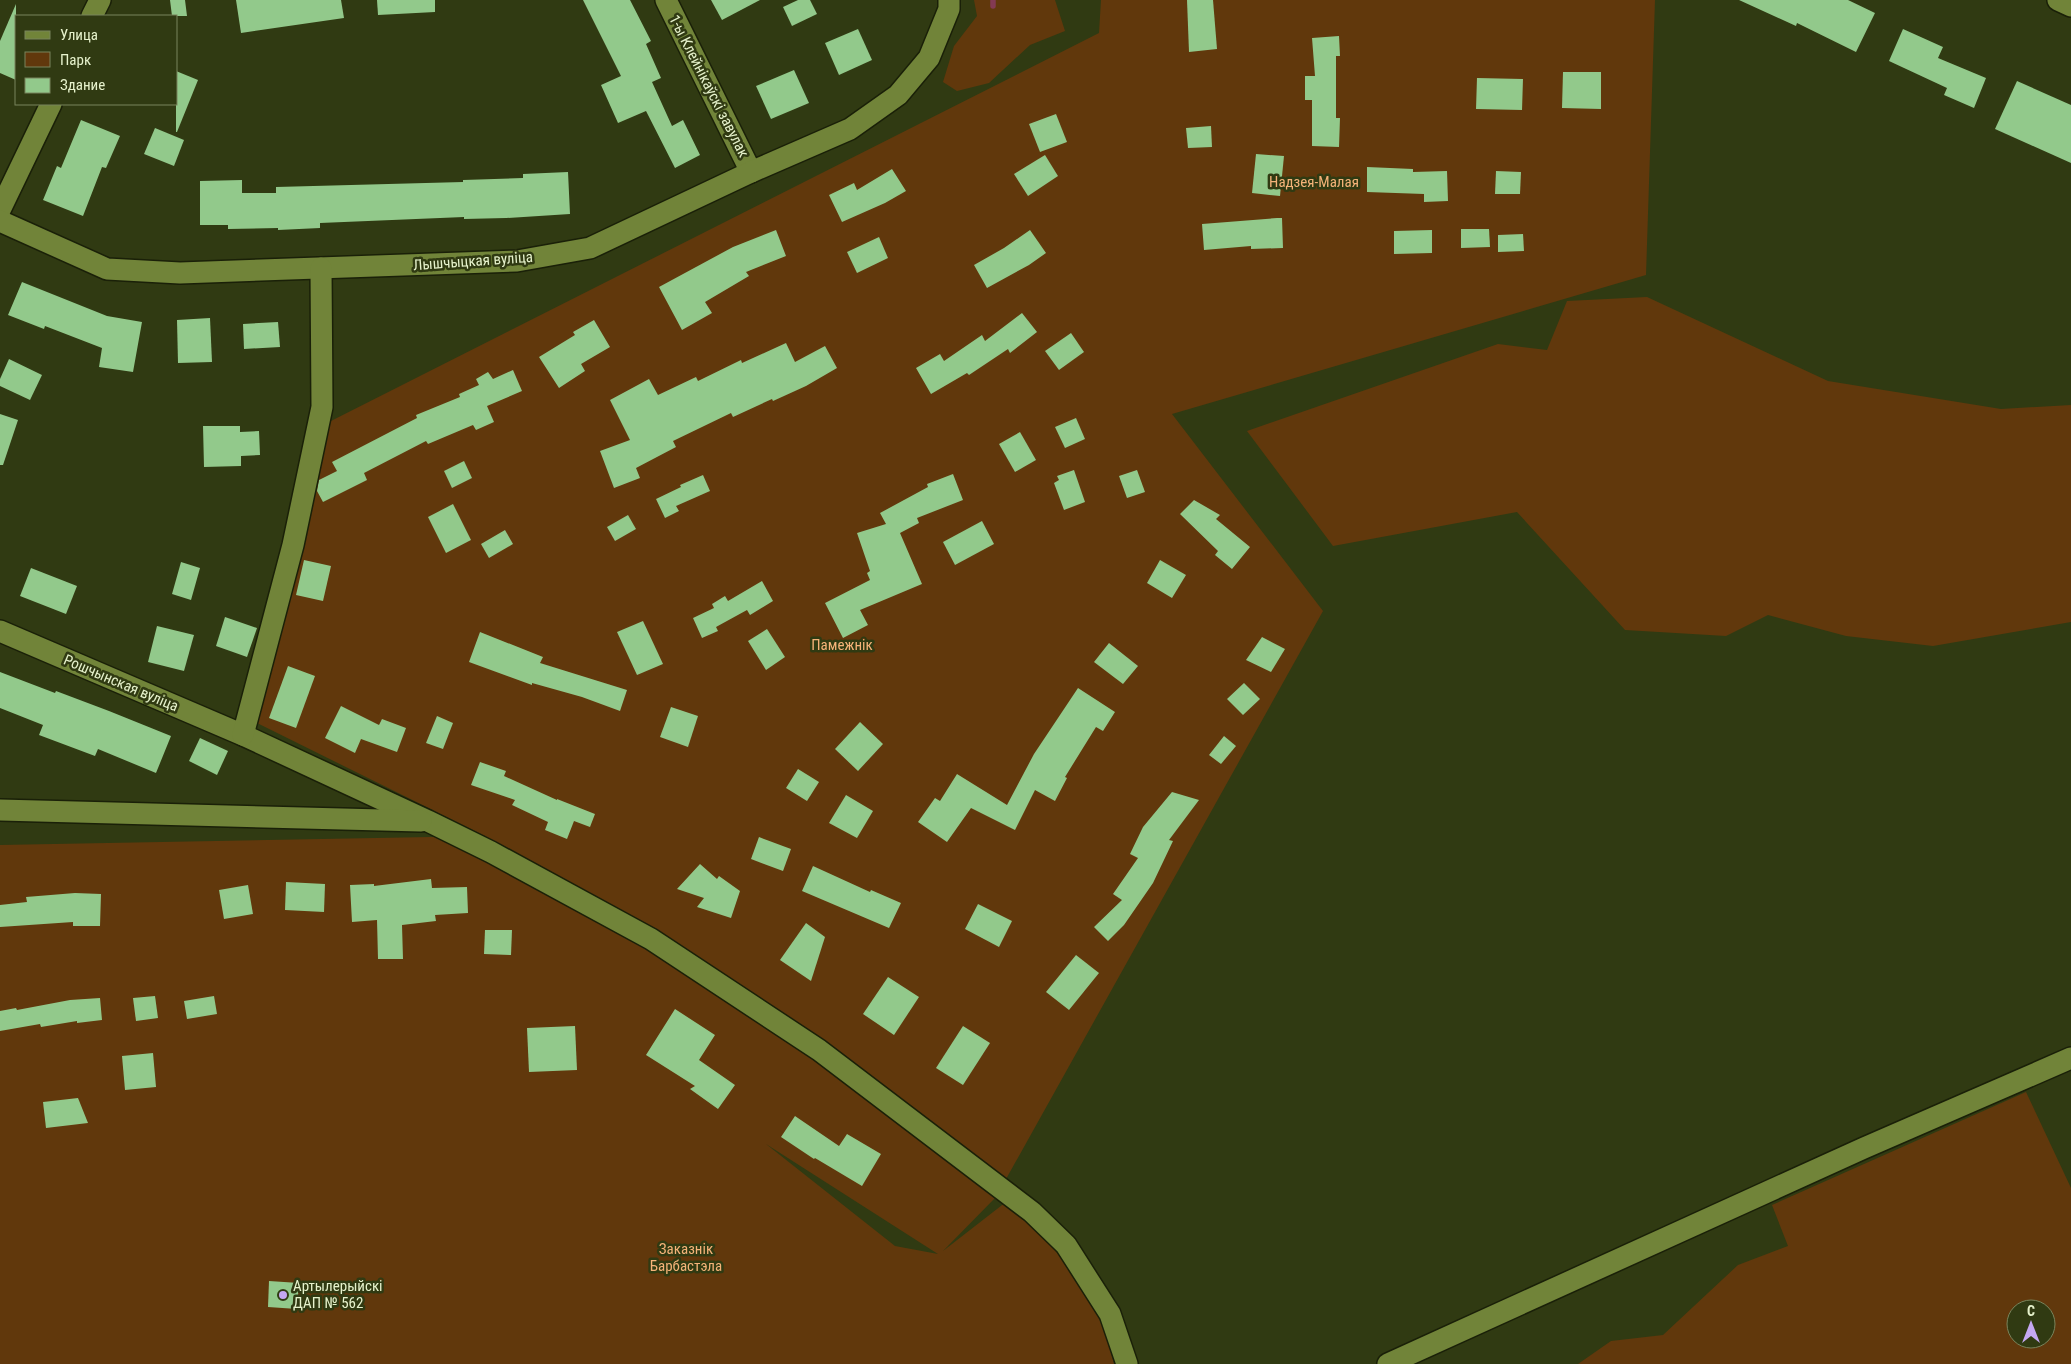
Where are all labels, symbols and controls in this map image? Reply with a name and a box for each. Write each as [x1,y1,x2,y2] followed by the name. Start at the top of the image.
[665,12,753,160] street label: 1-ы Клейнікаўскі завулак
[15,15,178,105] legend
[60,26,98,44] text: Улица
[60,51,91,69] text: Парк
[60,76,105,94] text: Здание
[1269,173,1359,191] park label: Надзея-Малая
[413,248,533,274] street label: Лышчыцкая вуліца
[811,636,873,654] park label: Памежнік
[61,651,181,715] street label: Рошчынская вуліца
[650,1240,722,1275] park label: Заказнік Барбастэла
[293,1277,383,1312] place label: Артылерыйскі ДАП № 562
[277,1289,289,1301] marker: Артылерыйскі ДАП № 562
[2006,1299,2056,1349] north arrow
[2027,1303,2035,1319] text: С

